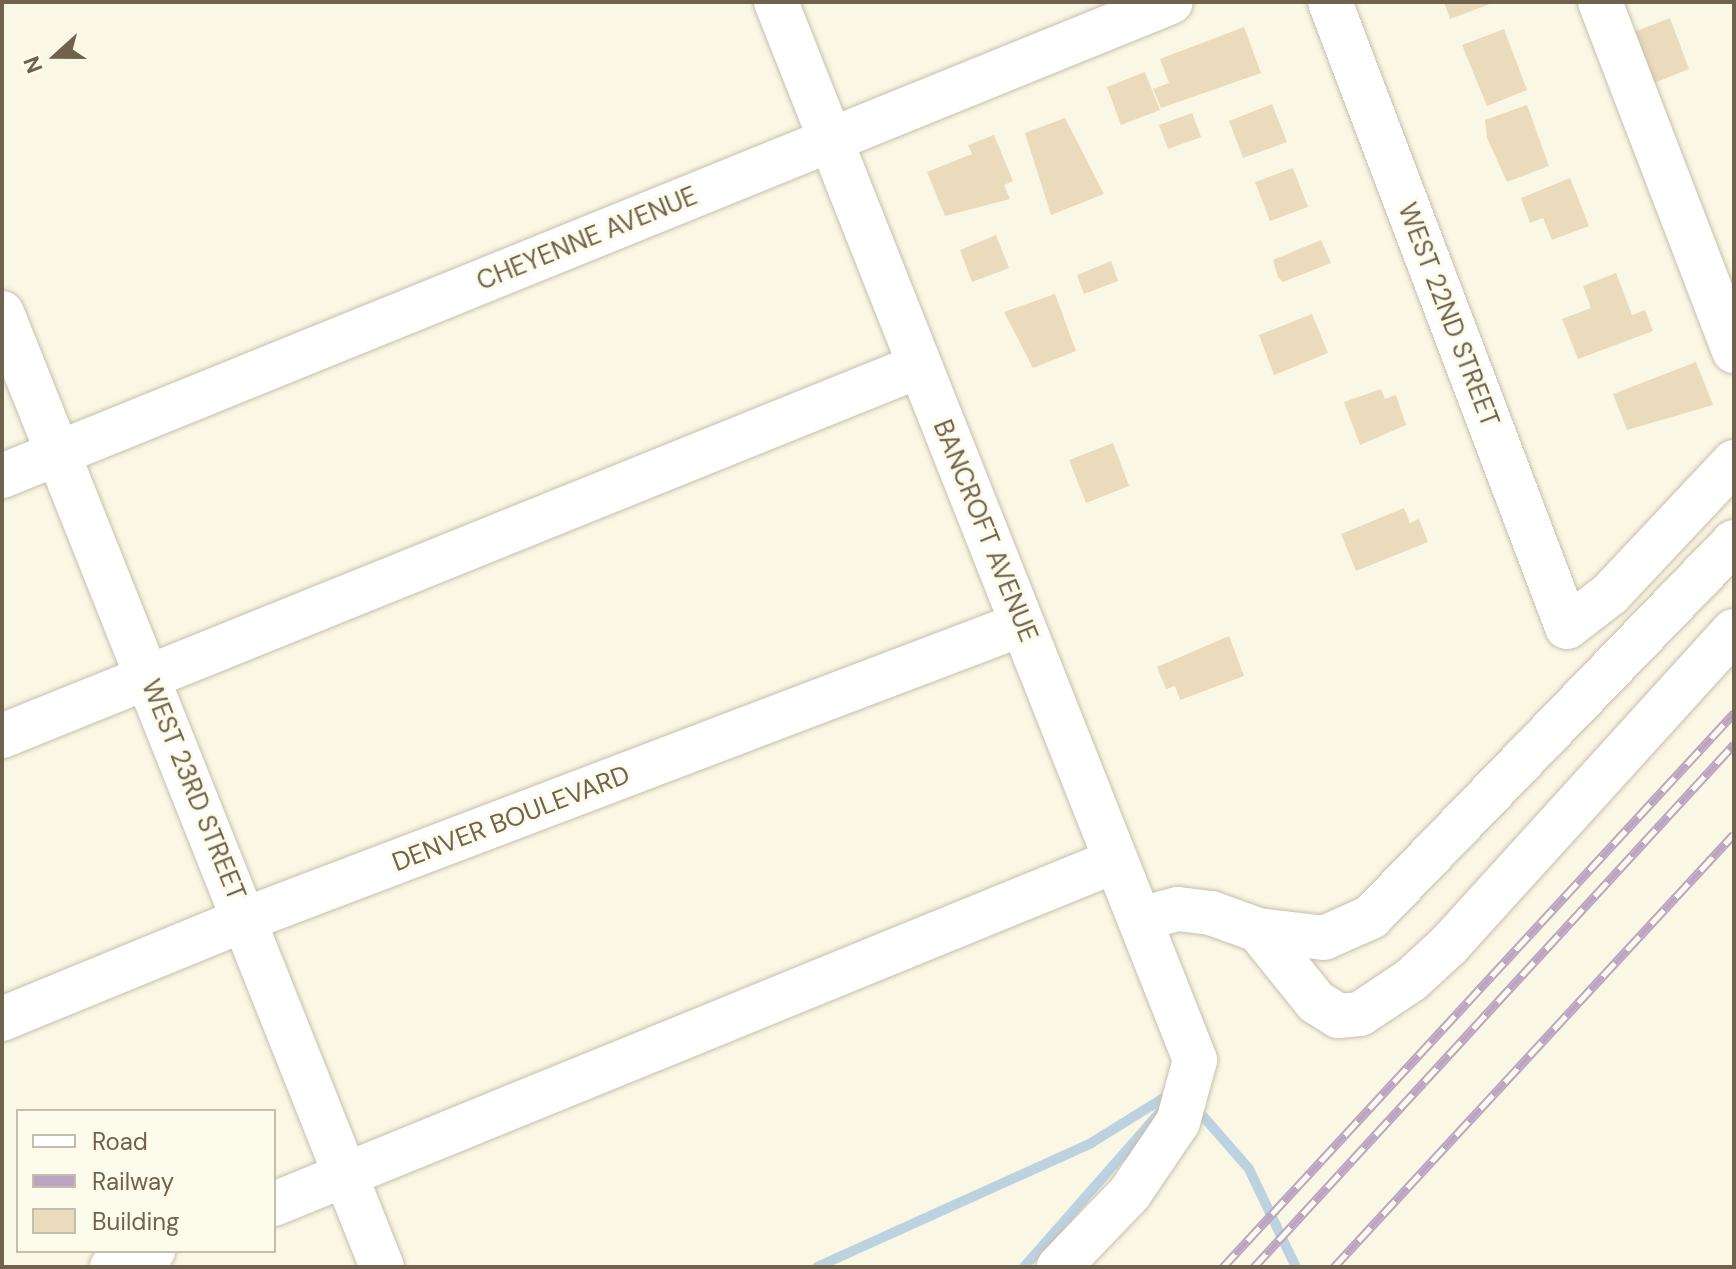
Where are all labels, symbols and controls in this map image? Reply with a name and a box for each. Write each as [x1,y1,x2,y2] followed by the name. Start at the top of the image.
[16,16,96,96] north arrow
[17,52,50,77] text: N
[472,181,702,297] street label: CHEYENNE AVENUE
[1391,199,1505,431] street label: WEST 22ND STREET
[926,415,1044,647] street label: BANCROFT AVENUE
[134,675,252,905] street label: WEST 23RD STREET
[388,759,634,879] street label: DENVER BOULEVARD
[16,1109,276,1253] legend
[92,1126,148,1157] text: Road
[92,1166,174,1197] text: Railway
[92,1206,179,1237] text: Building

